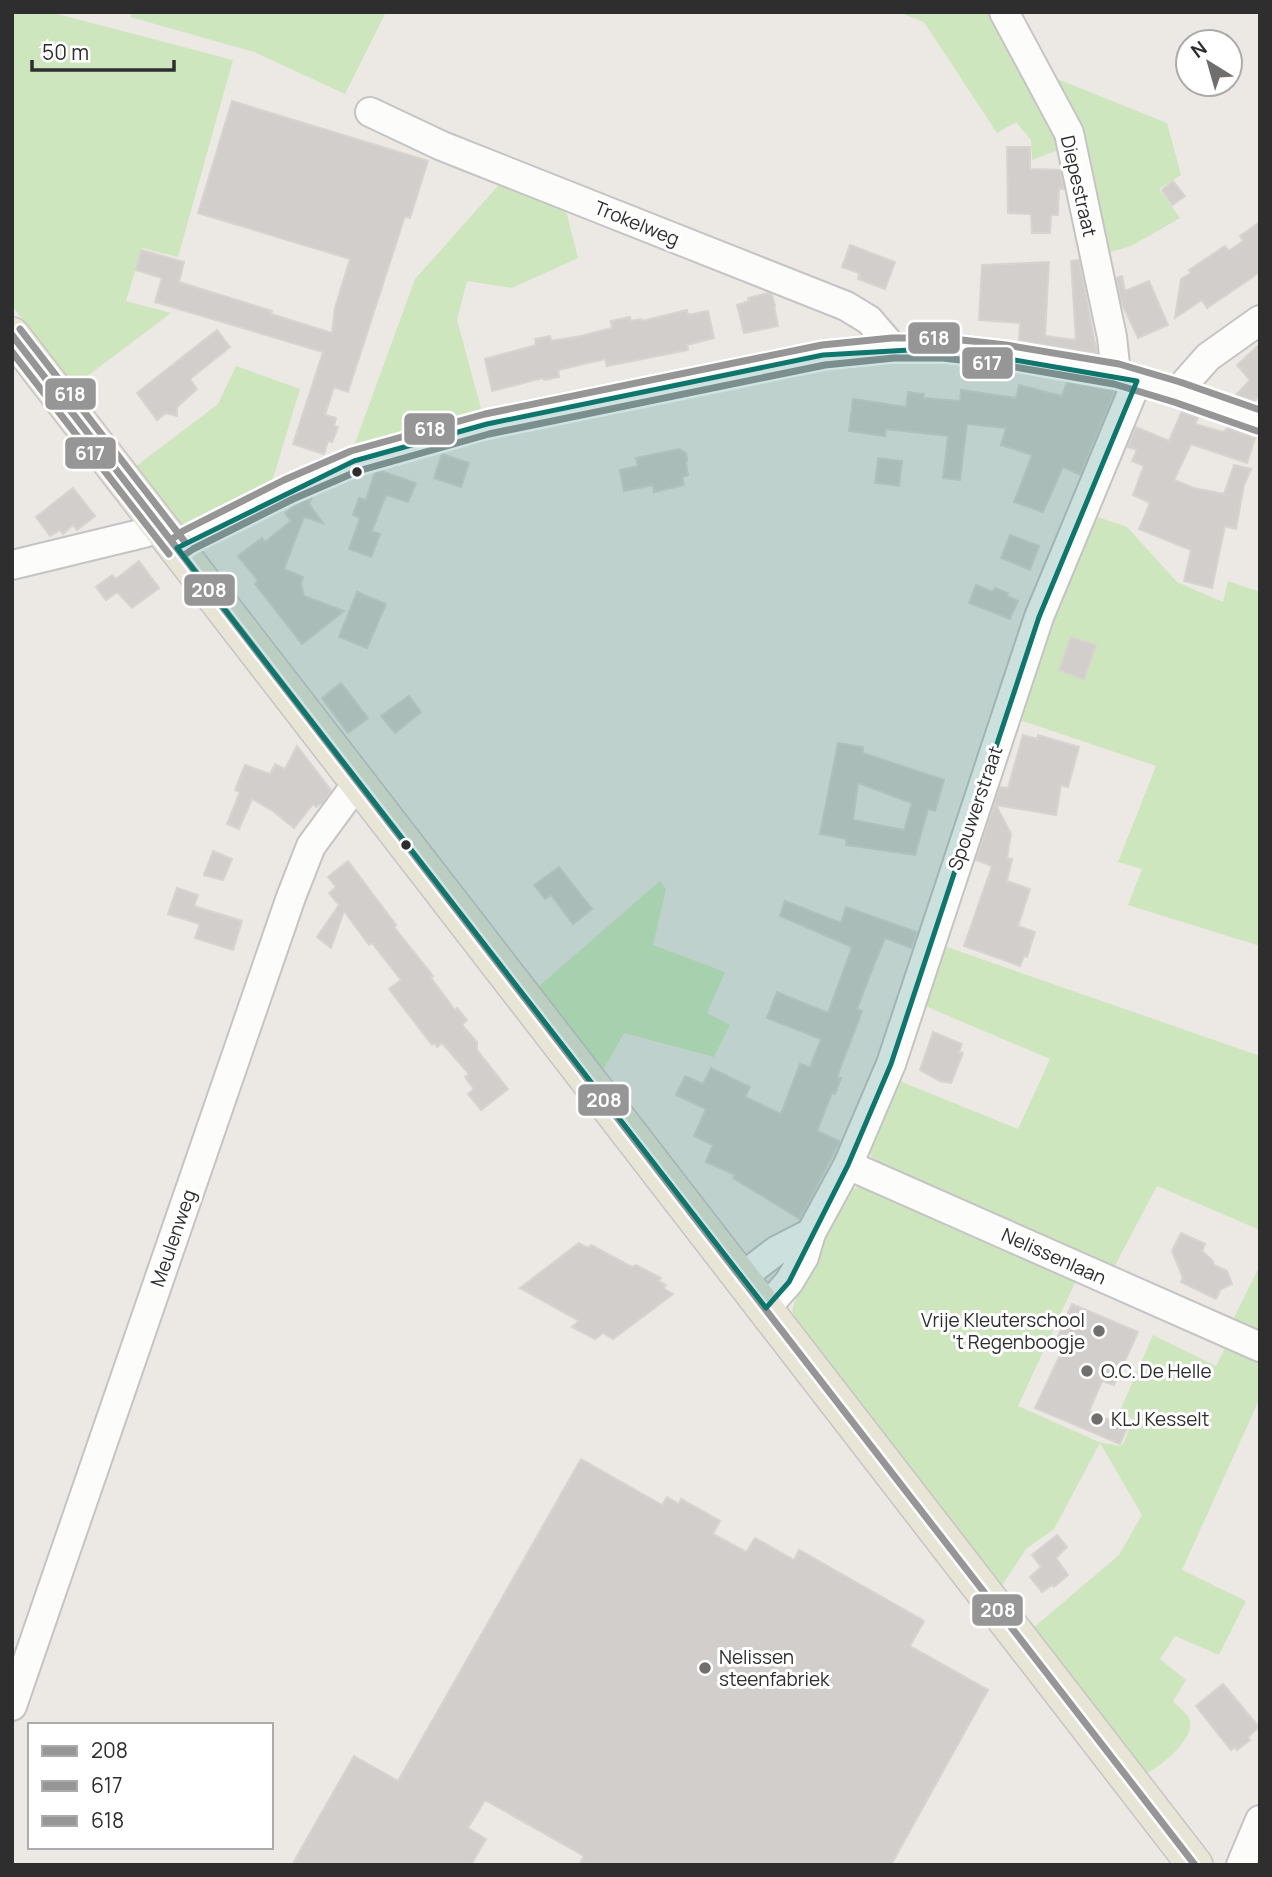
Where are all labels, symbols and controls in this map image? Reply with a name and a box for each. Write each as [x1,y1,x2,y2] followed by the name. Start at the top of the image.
[32,28,173,72] scale bar
[1174,28,1244,98] north arrow
[1185,35,1212,64] text: N
[42,38,89,66] text: 50 m
[1055,133,1103,239] street label: Diepestraat
[591,194,683,252] street label: Trokelweg
[907,321,961,355] line badge: 618
[918,325,950,351] text: 618
[961,346,1014,380] line badge: 617
[972,350,1002,376] text: 617
[44,377,97,411] line badge: 618
[54,381,86,407] text: 618
[403,412,456,446] line badge: 618
[414,416,446,442] text: 618
[64,436,117,470] line badge: 617
[75,440,105,466] text: 617
[350,465,364,479] unlabelled marker
[183,573,236,607] line badge: 208
[191,577,227,603] text: 208
[942,742,1008,874] street label: Spouwerstraat
[399,838,413,852] unlabelled marker
[577,1083,630,1117] line badge: 208
[586,1087,622,1113] text: 208
[144,1186,202,1290] street label: Meulenweg
[998,1221,1110,1291] street label: Nelissenlaan
[921,1307,1085,1355] place label: Vrije Kleuterschool 't Regenboogje
[1091,1323,1107,1339] marker: Vrije Kleuterschool 't Regenboogje
[1101,1358,1212,1384] place label: O.C. De Helle
[1079,1363,1095,1379] marker: O.C. De Helle
[1111,1406,1209,1432] place label: KLJ Kesselt
[1089,1411,1105,1427] marker: KLJ Kesselt
[971,1593,1024,1627] line badge: 208
[980,1597,1016,1623] text: 208
[719,1644,830,1692] place label: Nelissen steenfabriek
[697,1660,713,1676] marker: Nelissen steenfabriek
[28,1723,273,1849] legend
[91,1736,128,1764] text: 208
[91,1771,122,1799] text: 617
[91,1806,124,1834] text: 618

